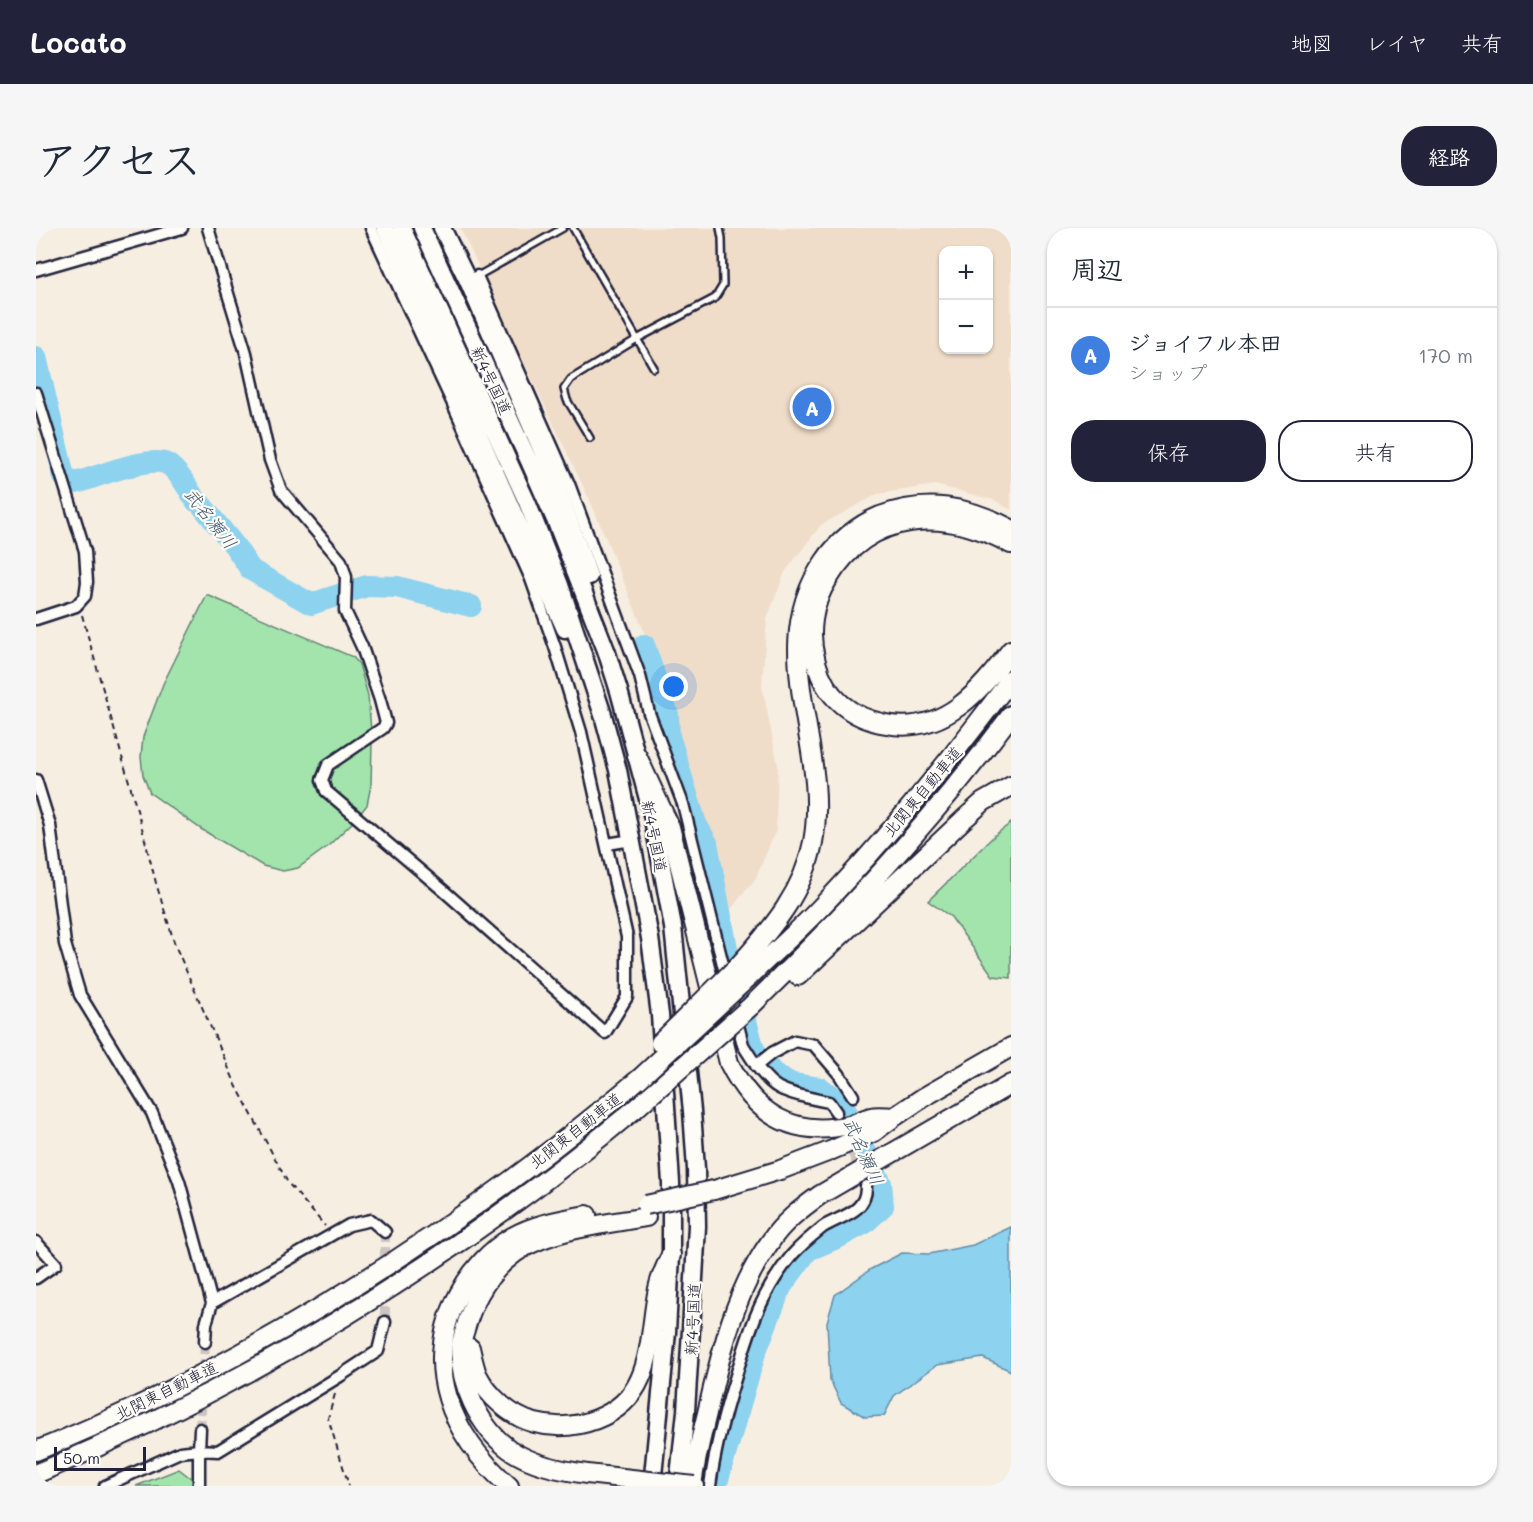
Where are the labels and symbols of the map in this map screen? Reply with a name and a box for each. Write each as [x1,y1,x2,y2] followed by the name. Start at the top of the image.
[467,342,517,418] street label: 新4号国道
[792,384,832,429] pin: A
[179,482,243,554] water label: 武名瀬川
[659,672,688,701] your location
[878,741,966,841] street label: 北関東自動車道
[638,798,672,874] street label: 新4号国道
[524,1087,626,1173] street label: 北関東自動車道
[838,1113,890,1189] water label: 武名瀬川
[680,1282,704,1356] street label: 新4号国道
[111,1356,221,1424] street label: 北関東自動車道
[54,1444,146,1472] scale bar

